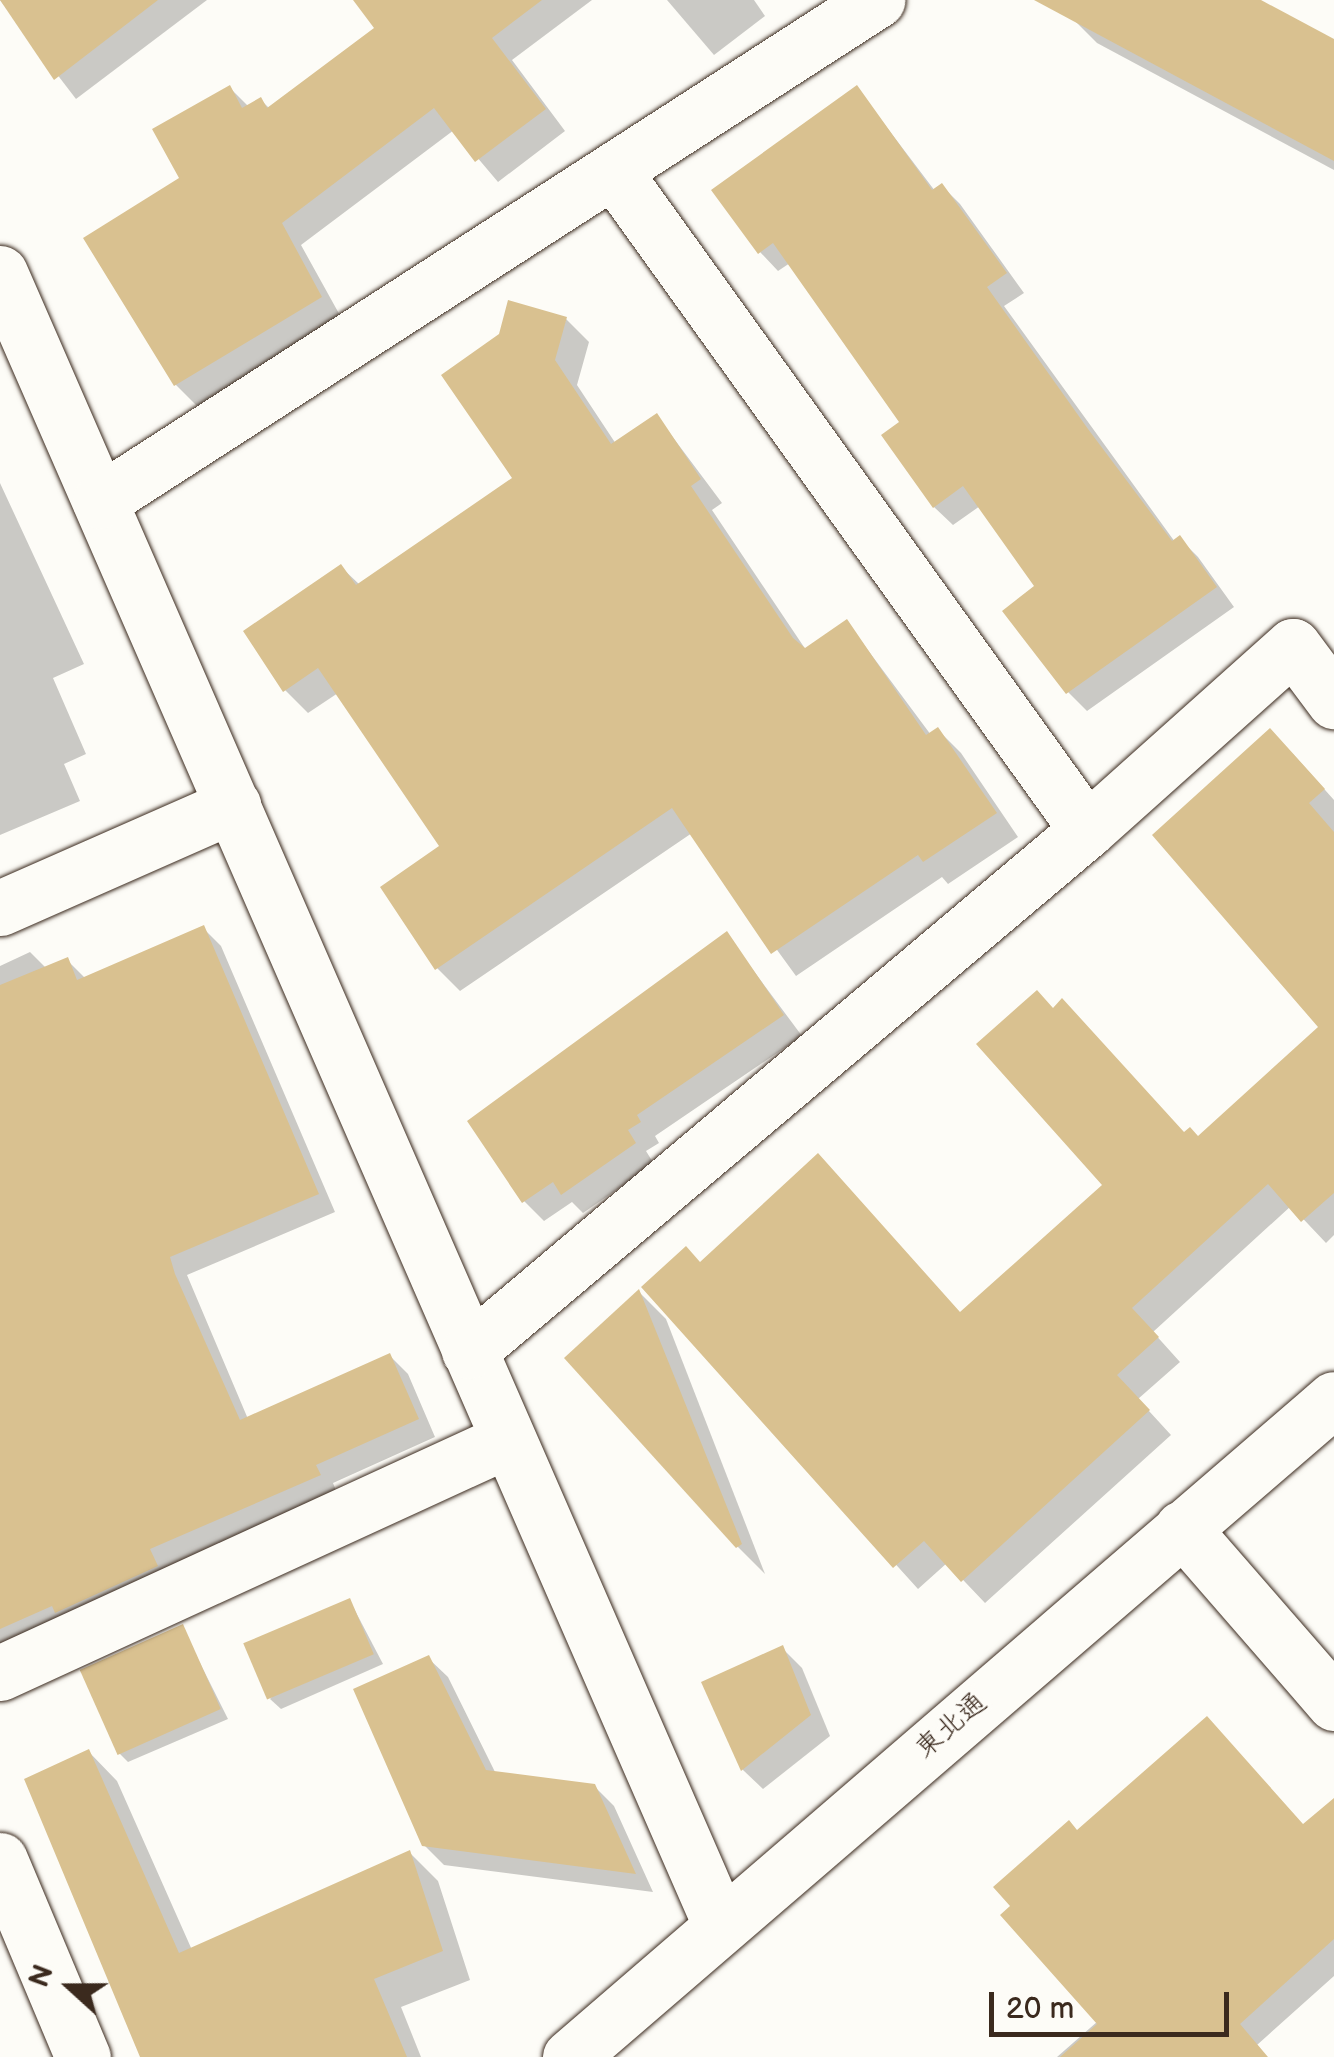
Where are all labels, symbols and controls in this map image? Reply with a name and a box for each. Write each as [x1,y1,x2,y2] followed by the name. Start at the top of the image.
[908,1686,994,1766] street label: 東北通
[20,1937,120,2037] north arrow
[22,1960,61,1992] text: N
[994,1972,1234,2034] scale bar
[1006,1991,1074,2027] text: 20 m

